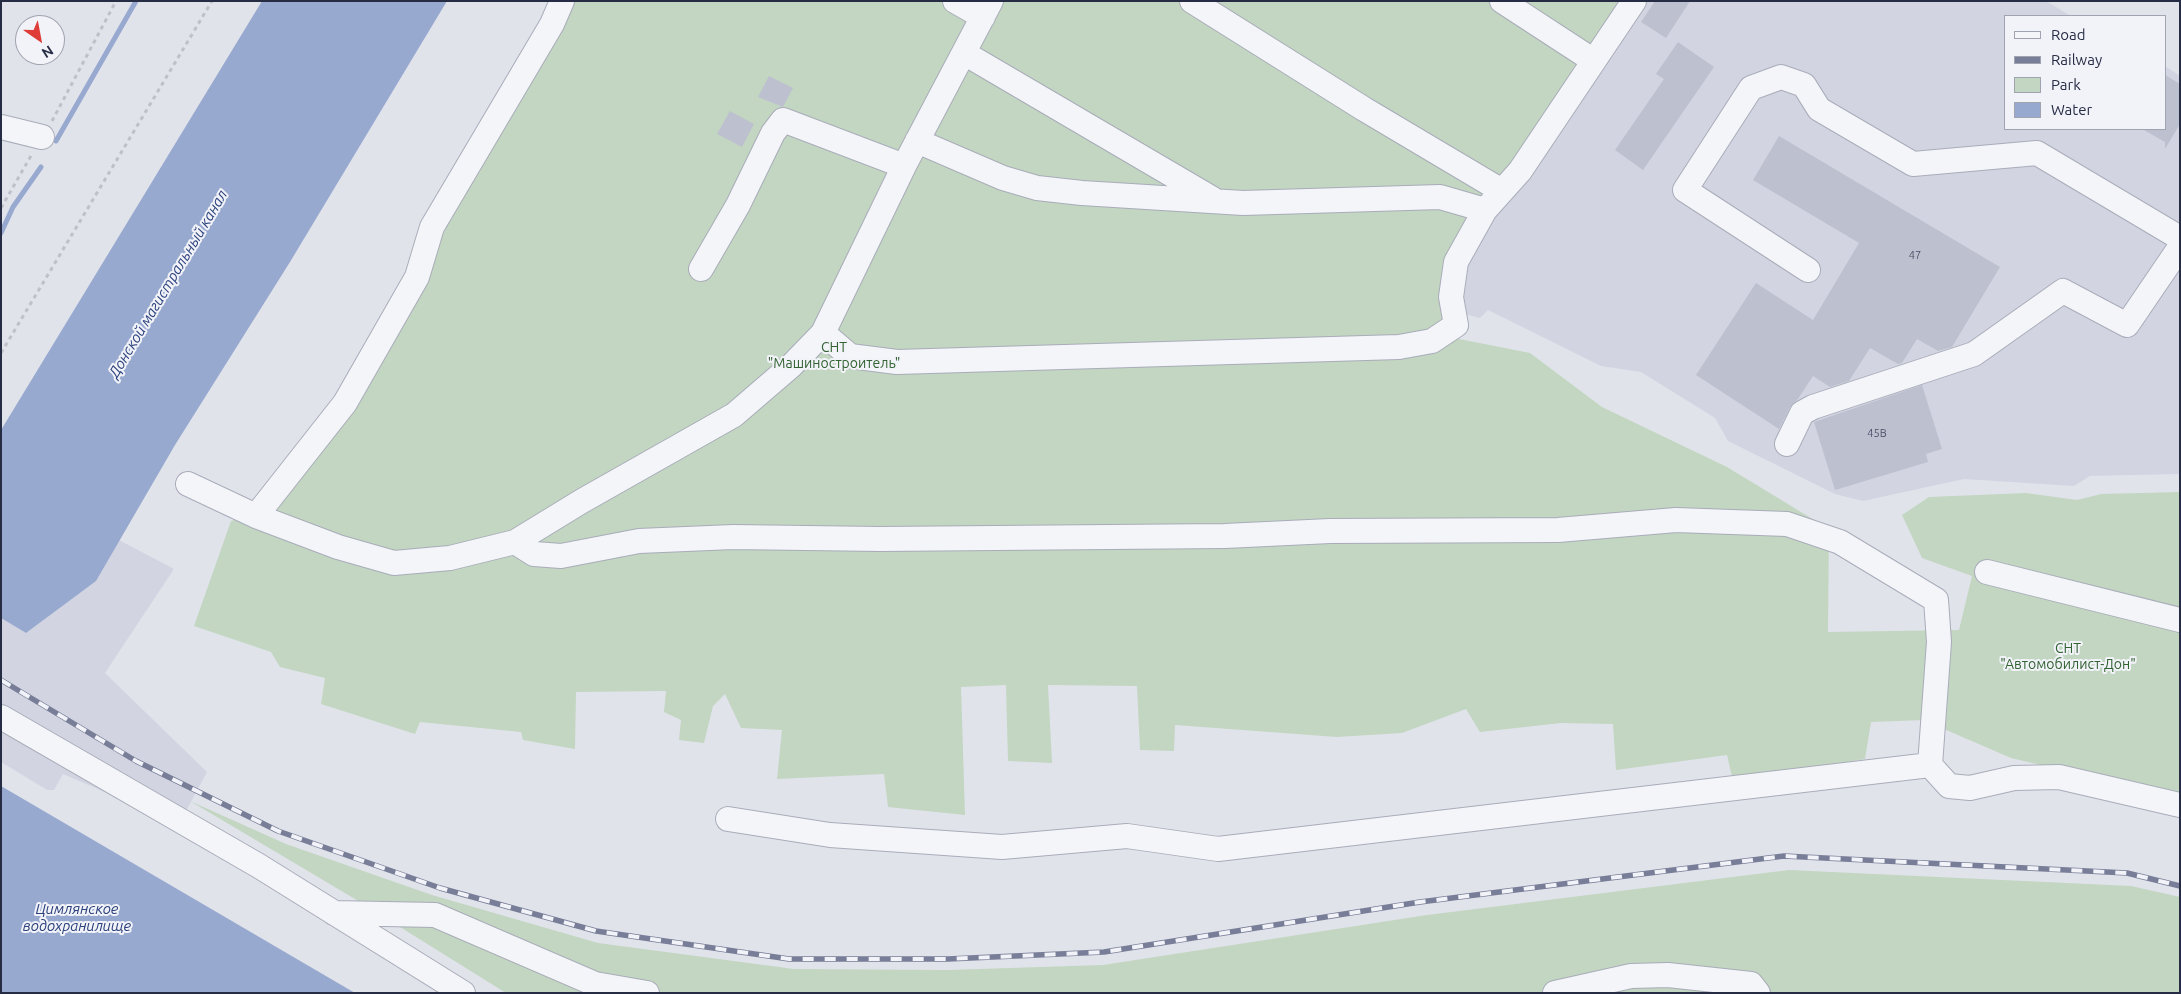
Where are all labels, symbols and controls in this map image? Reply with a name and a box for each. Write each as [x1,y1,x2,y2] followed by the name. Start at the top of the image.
[15,15,65,65] north arrow
[2004,15,2166,130] legend
[2051,26,2086,43] text: Road
[39,42,56,61] text: N
[2051,51,2102,68] text: Railway
[2051,76,2081,93] text: Park
[2051,101,2092,118] text: Water
[105,187,231,381] water label: Донской магистральный канал
[1909,248,1921,262] house number: 47
[768,339,900,372] park label: СНТ "Машиностроитель"
[1867,426,1887,440] house number: 45В
[2000,640,2136,672] park label: СНТ "Автомобилист-Дон"
[23,900,131,935] water label: Цимлянское водохранилище

